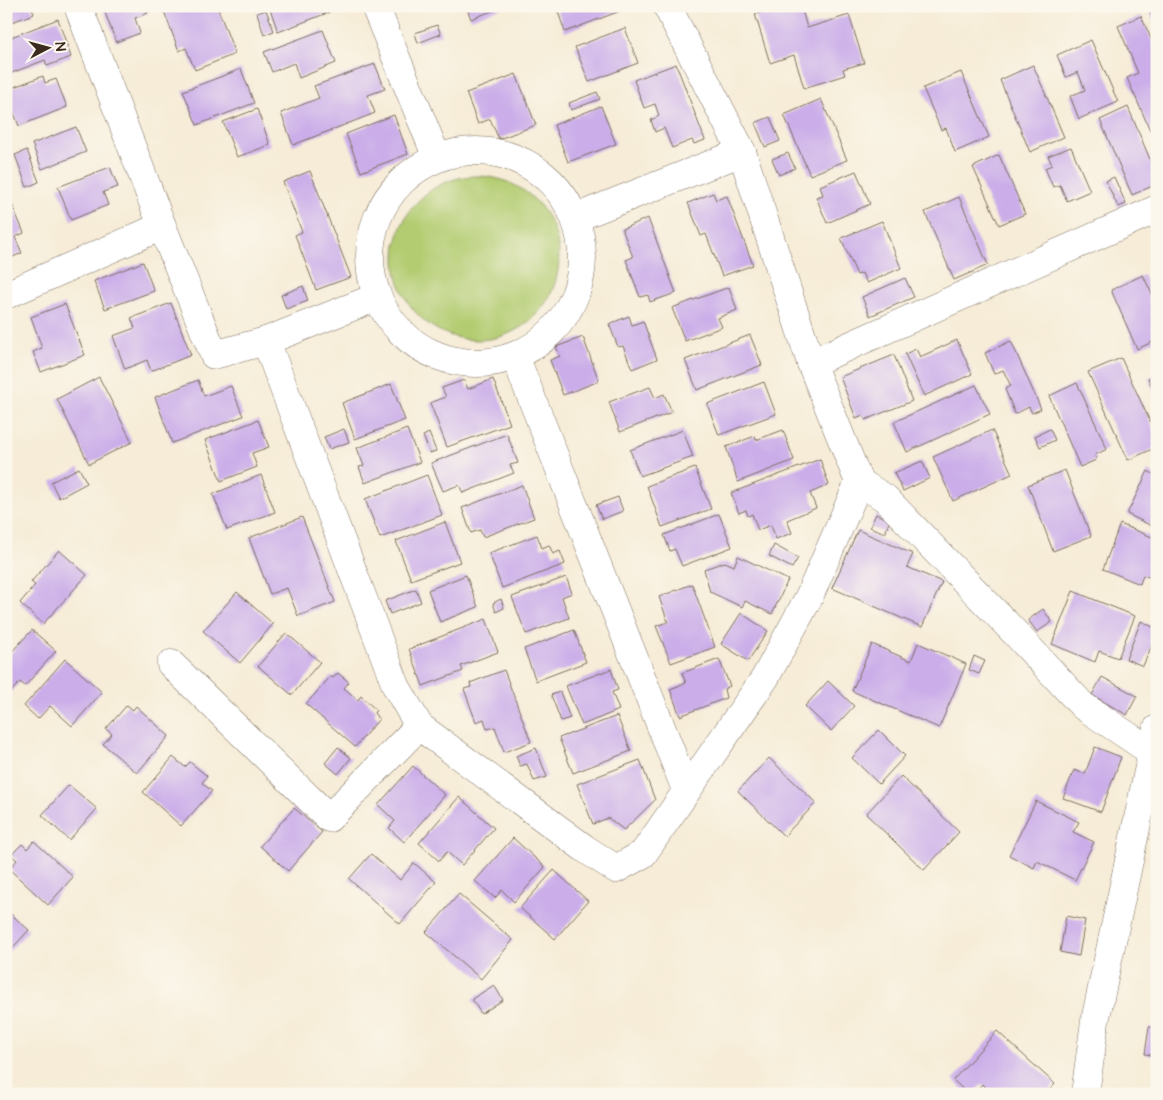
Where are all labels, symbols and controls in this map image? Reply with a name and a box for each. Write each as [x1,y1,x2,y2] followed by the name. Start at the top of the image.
[22,22,72,72] north arrow
[50,41,70,52] text: N

